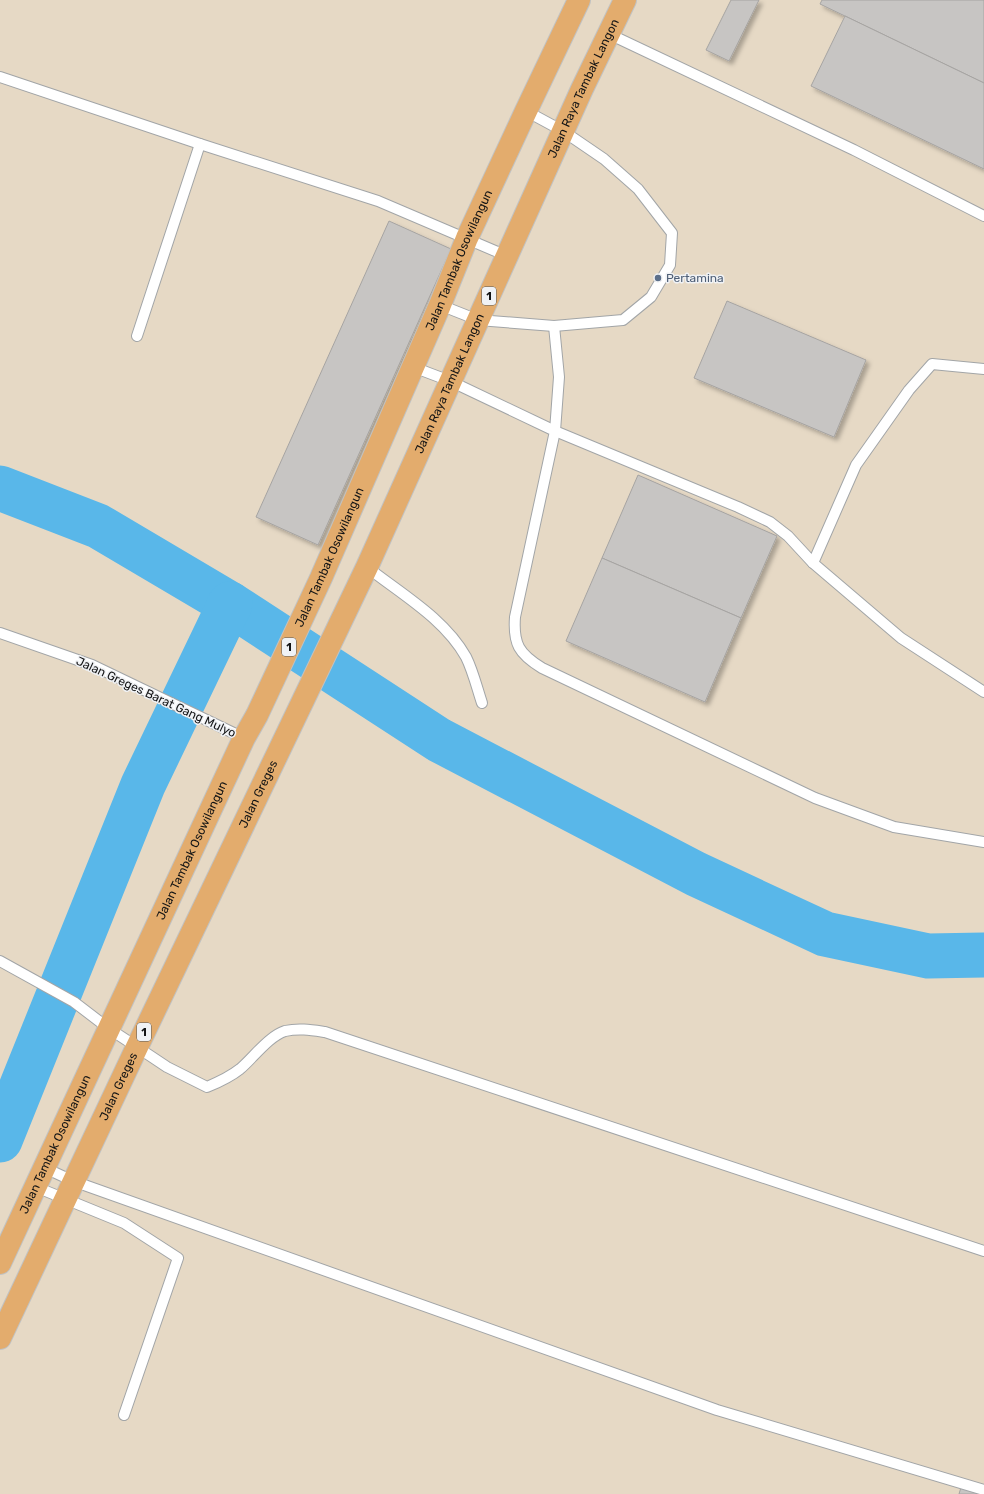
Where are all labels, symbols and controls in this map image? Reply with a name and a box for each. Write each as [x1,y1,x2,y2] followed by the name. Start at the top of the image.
[545,17,622,160] street label: Jalan Raya Tambak Langon
[423,188,495,333] street label: Jalan Tambak Osowilangun
[666,271,724,285] place label: Pertamina
[653,273,663,283] marker: Pertamina
[482,287,496,305] road number: 1
[412,311,487,456] street label: Jalan Raya Tambak Langon
[292,485,367,629] street label: Jalan Tambak Osowilangun
[282,638,296,656] road number: 1
[74,654,238,740] street label: Jalan Greges Barat Gang Mulyo
[236,758,280,830] street label: Jalan Greges
[153,779,230,922] street label: Jalan Tambak Osowilangun
[137,1023,151,1041] road number: 1
[96,1050,140,1123] street label: Jalan Greges
[17,1073,94,1216] street label: Jalan Tambak Osowilangun

